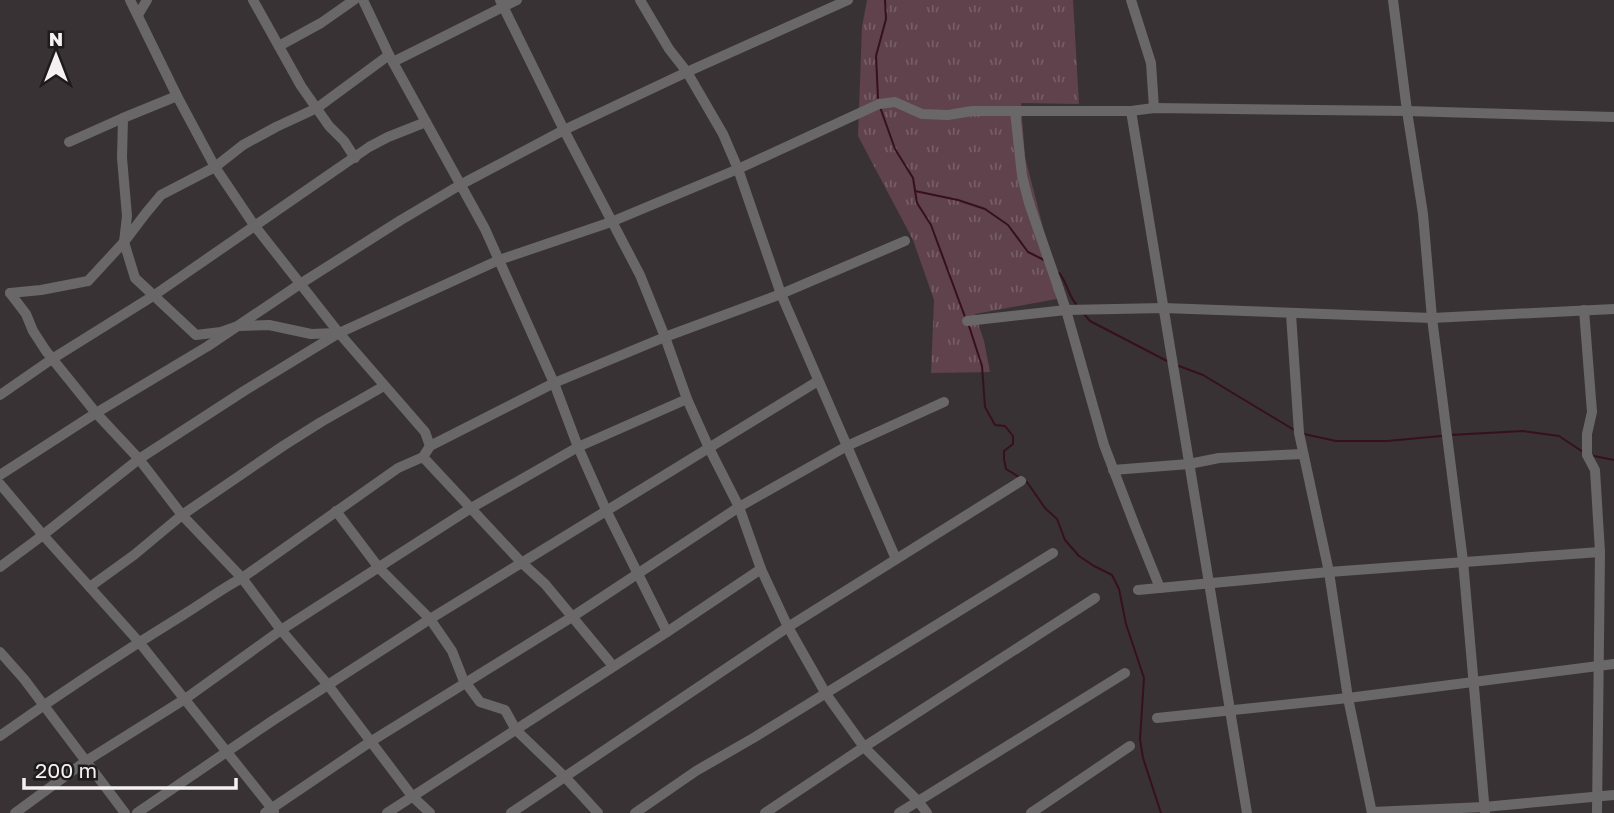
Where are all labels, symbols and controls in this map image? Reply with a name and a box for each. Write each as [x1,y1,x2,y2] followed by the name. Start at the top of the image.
[21,21,91,91] north arrow
[49,27,63,50] text: N
[24,746,236,790] scale bar
[35,757,97,783] text: 200 m

